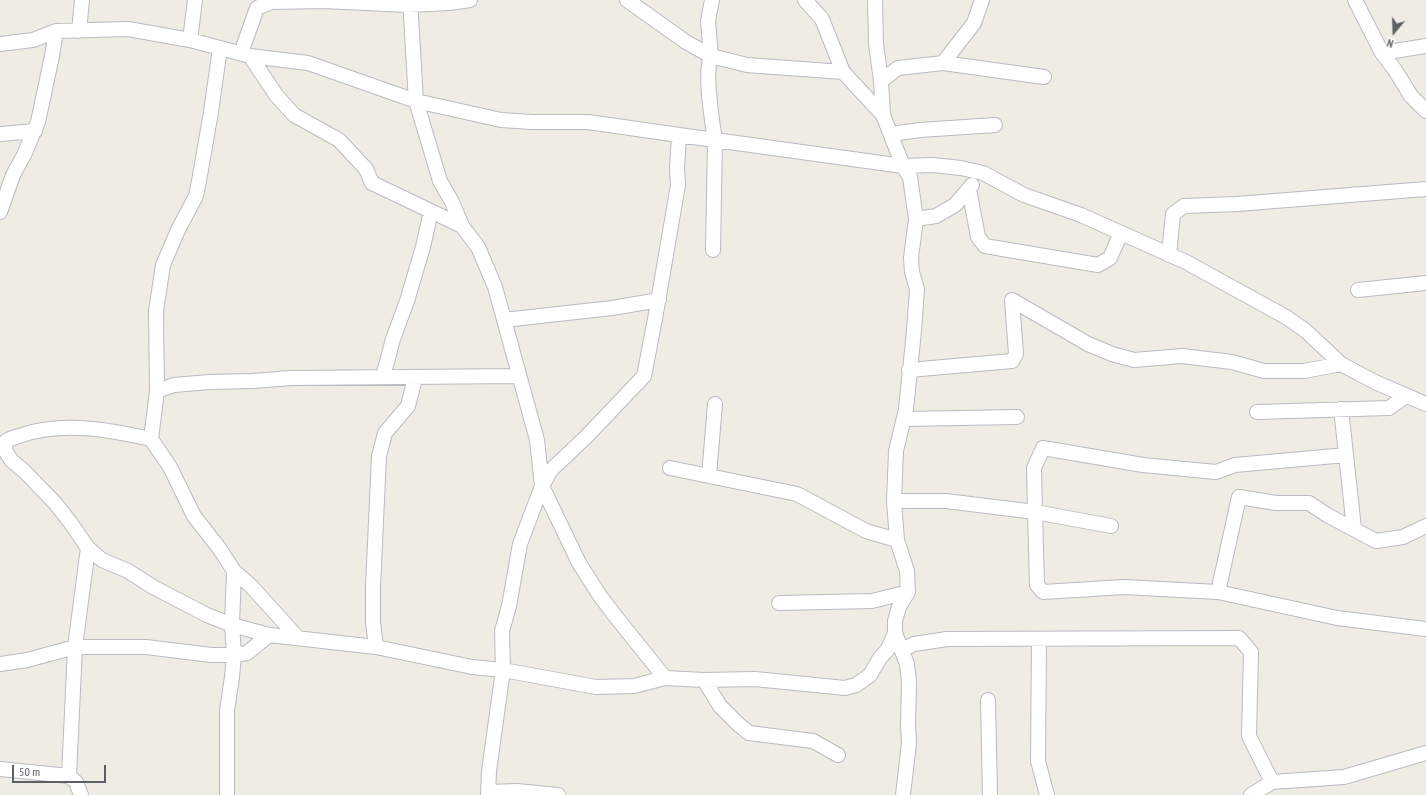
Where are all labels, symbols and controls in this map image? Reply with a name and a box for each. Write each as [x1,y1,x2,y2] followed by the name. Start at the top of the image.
[1374,12,1414,52] north arrow
[1385,36,1395,51] text: N
[14,757,108,783] scale bar
[19,764,40,779] text: 50 m

